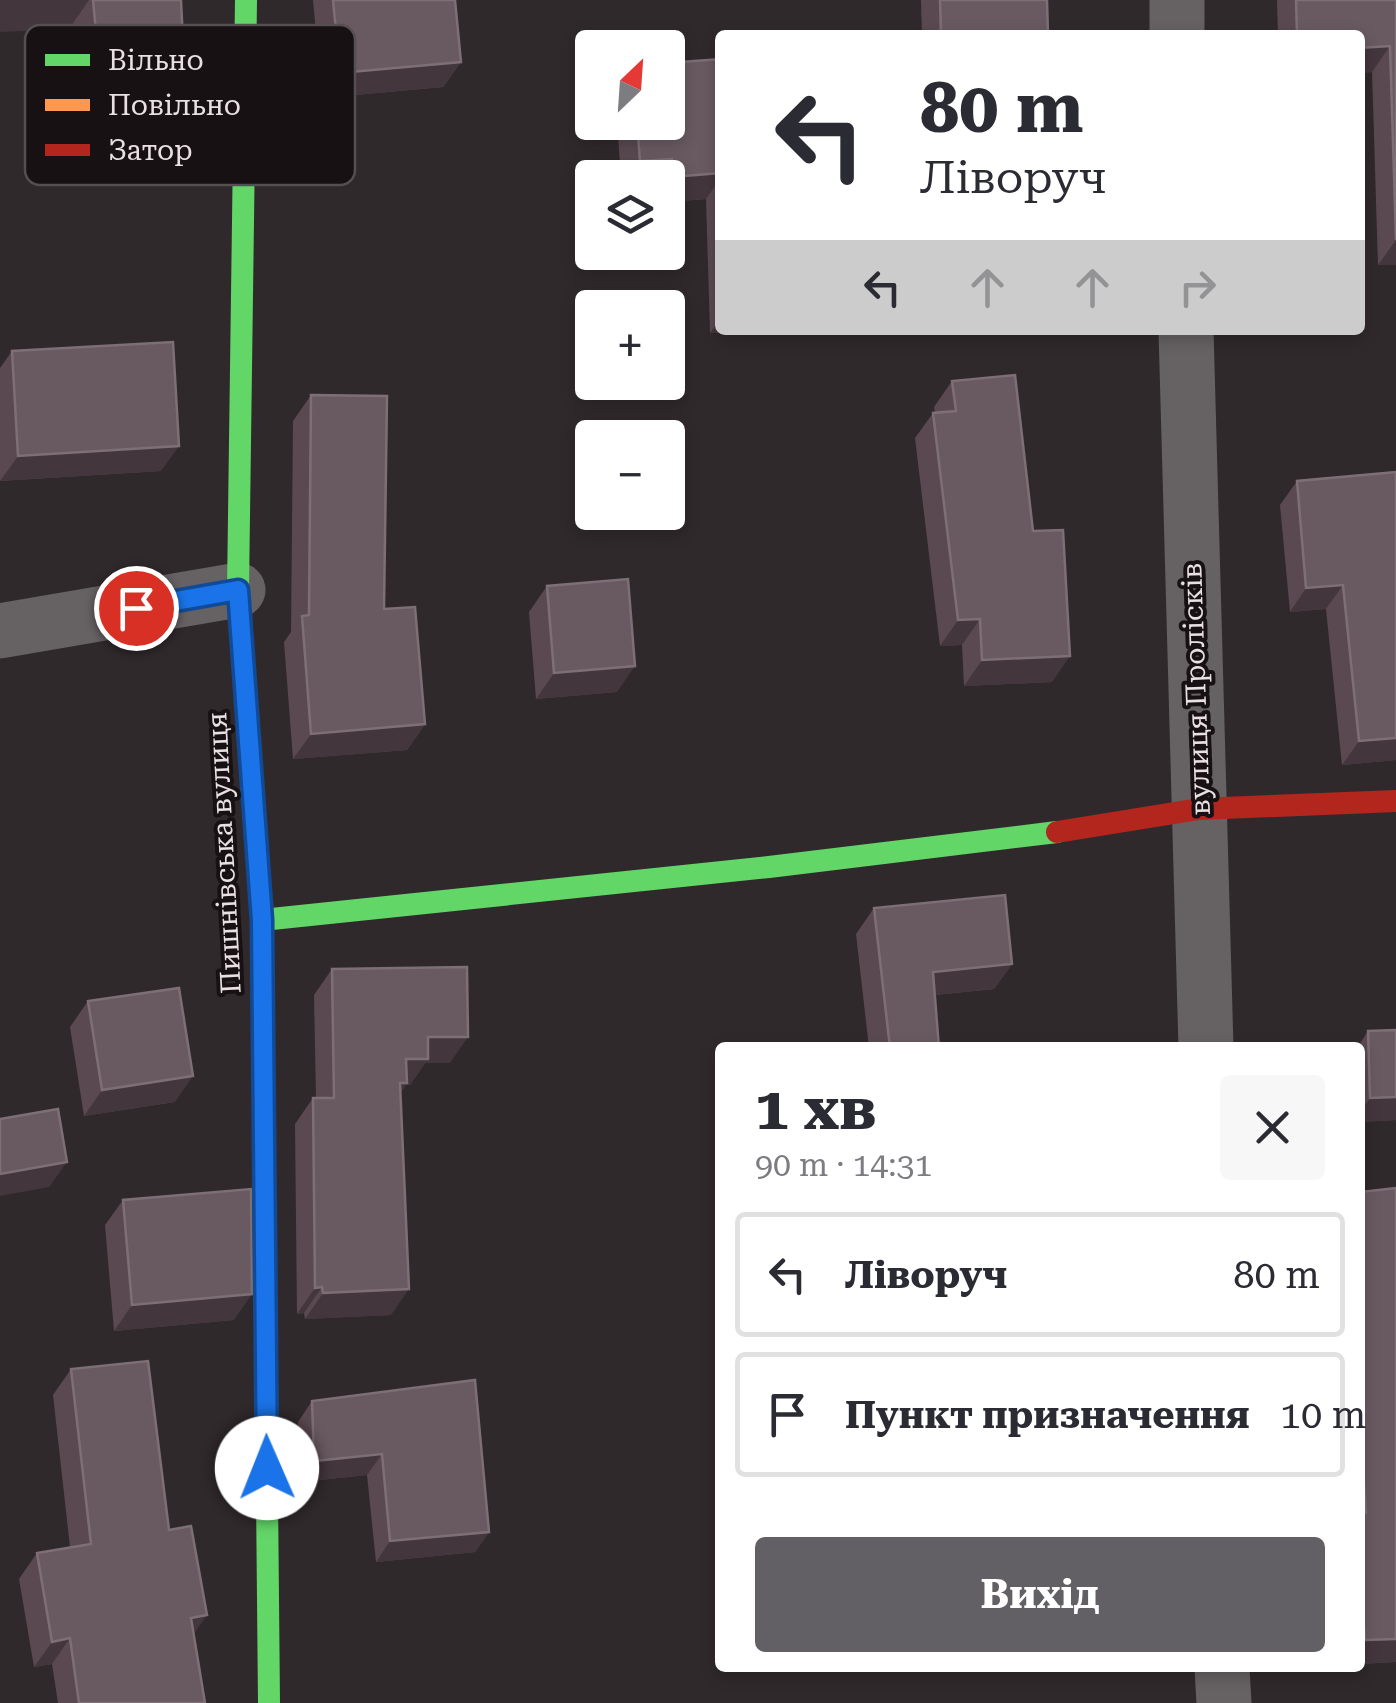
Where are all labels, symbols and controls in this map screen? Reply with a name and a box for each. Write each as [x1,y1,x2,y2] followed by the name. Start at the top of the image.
[25,25,355,185] legend
[575,30,685,140] north arrow
[575,30,685,530] map controls
[108,44,204,77] text: Вільно
[920,67,1084,149] text: 80 m
[755,70,885,200] icon: left
[108,89,241,122] text: Повільно
[108,134,193,167] text: Затор
[920,151,1106,204] text: Ліворуч
[575,160,685,270] button: layers
[855,260,910,315] icon: left
[960,260,1015,315] icon: ahead
[1065,260,1120,315] icon: ahead
[1170,260,1225,315] icon: right
[575,290,685,400] button: +
[575,420,685,530] button: −
[1175,562,1217,816] street label: вулиця Пролісків
[94,566,179,651] pin
[109,581,164,636] icon: arrive
[200,711,248,995] street label: Пишнівська вулиця
[755,1073,877,1144] text: 1 хв
[1220,1075,1325,1180] button: close
[755,1146,932,1184] text: 90 m · 14:31
[760,1247,815,1302] icon: left
[845,1253,1007,1297] text: Ліворуч
[1233,1253,1320,1297] text: 80 m
[760,1387,815,1442] icon: arrive
[845,1393,1250,1437] text: Пункт призначення
[1280,1393,1367,1437] text: 10 m
[215,1416,319,1520] position arrow
[755,1537,1325,1652] button: Вихід

